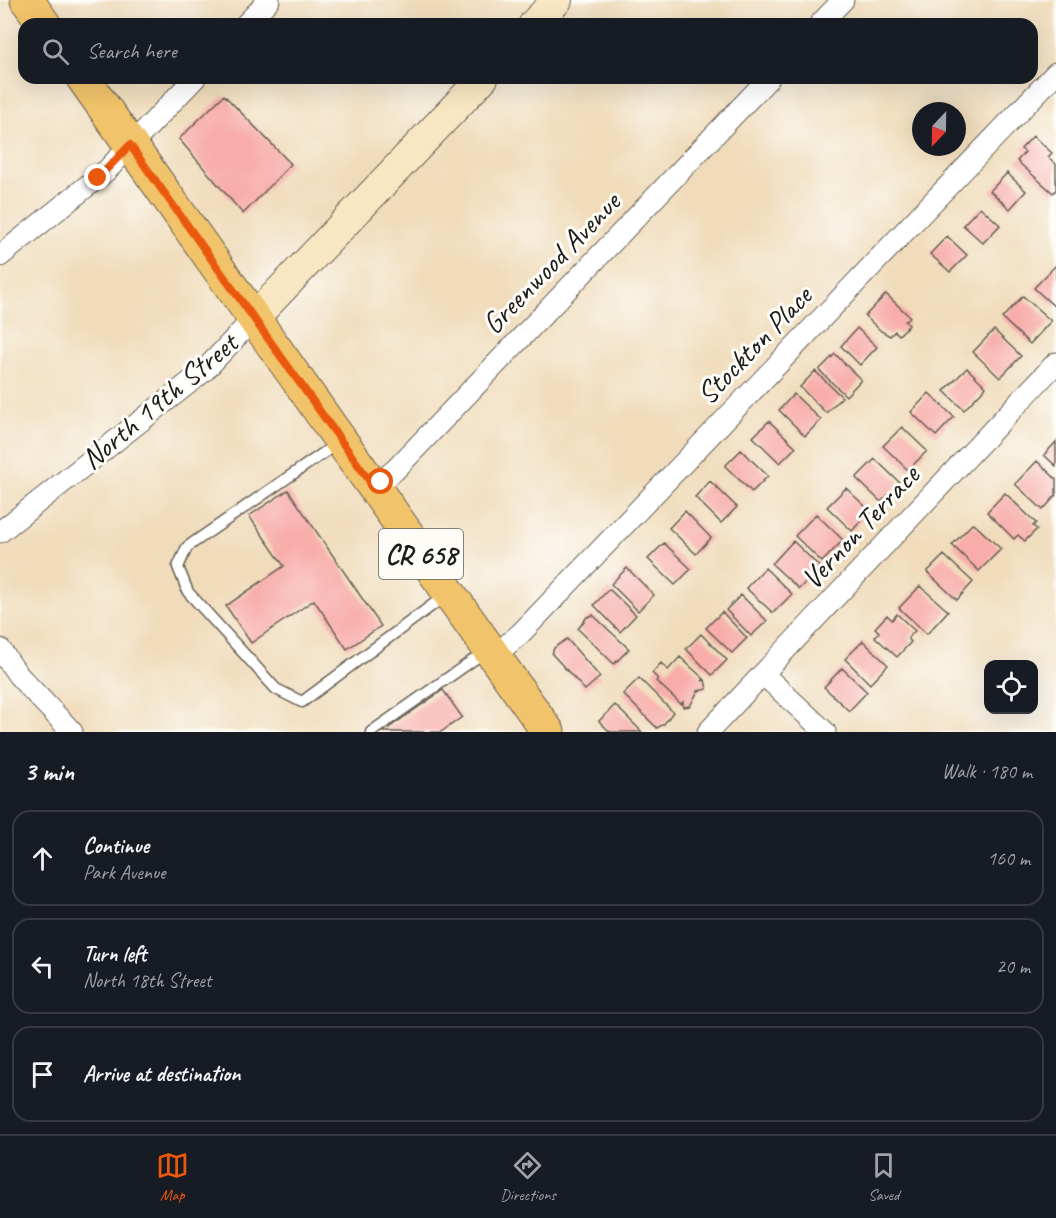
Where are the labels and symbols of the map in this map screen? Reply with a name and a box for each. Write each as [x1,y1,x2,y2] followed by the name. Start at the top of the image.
[912,102,966,156] north arrow
[84,164,110,190] route end
[474,182,630,342] street label: Greenwood Avenue
[688,276,821,412] street label: Stockton Place
[73,323,247,477] street label: North 19th Street
[793,455,929,597] street label: Vernon Terrace
[367,468,393,494] route start
[379,529,463,579] road number: CR 658

